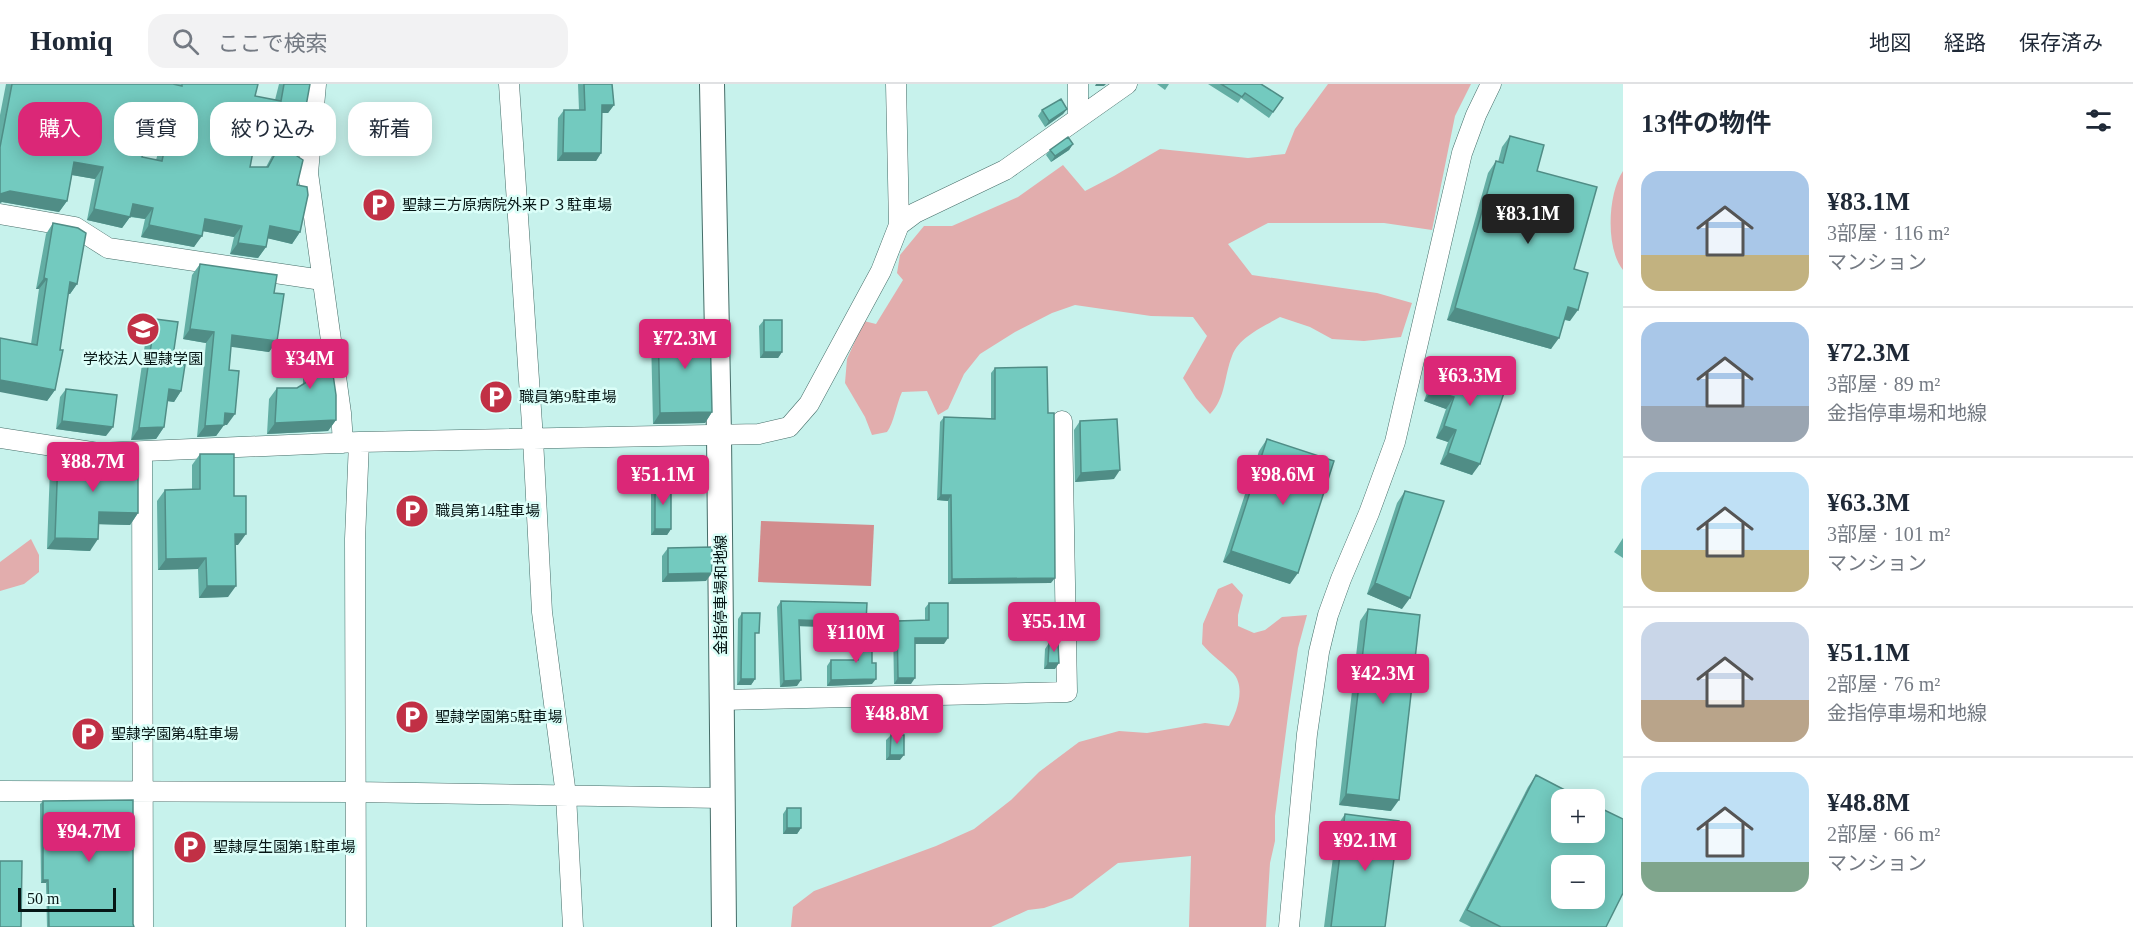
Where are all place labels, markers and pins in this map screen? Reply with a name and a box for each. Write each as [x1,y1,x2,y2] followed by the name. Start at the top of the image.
[361,187,397,223] parking icon: 聖隷三方原病院外来Ｐ３駐車場
[1479,194,1577,245] pin: ¥83.1M
[402,197,612,213] place label: 聖隷三方原病院外来Ｐ３駐車場
[125,311,161,347] school or university icon: 学校法人聖隷学園
[636,319,734,370] pin: ¥72.3M
[274,339,346,390] pin: ¥34M
[83,351,203,367] place label: 学校法人聖隷学園
[1421,356,1519,407] pin: ¥63.3M
[478,379,514,415] parking icon: 職員第9駐車場
[519,389,617,405] place label: 職員第9駐車場
[44,442,142,493] pin: ¥88.7M
[614,455,712,506] pin: ¥51.1M
[1234,455,1332,506] pin: ¥98.6M
[394,493,430,529] parking icon: 職員第14駐車場
[435,503,540,519] place label: 職員第14駐車場
[1005,602,1103,653] pin: ¥55.1M
[814,613,898,664] pin: ¥110M
[1334,654,1432,705] pin: ¥42.3M
[848,694,946,745] pin: ¥48.8M
[394,699,430,735] parking icon: 聖隷学園第5駐車場
[435,709,563,725] place label: 聖隷学園第5駐車場
[70,716,106,752] parking icon: 聖隷学園第4駐車場
[111,726,239,742] place label: 聖隷学園第4駐車場
[40,812,138,863] pin: ¥94.7M
[1316,821,1414,872] pin: ¥92.1M
[172,829,208,865] parking icon: 聖隷厚生園第1駐車場
[213,839,356,855] place label: 聖隷厚生園第1駐車場

